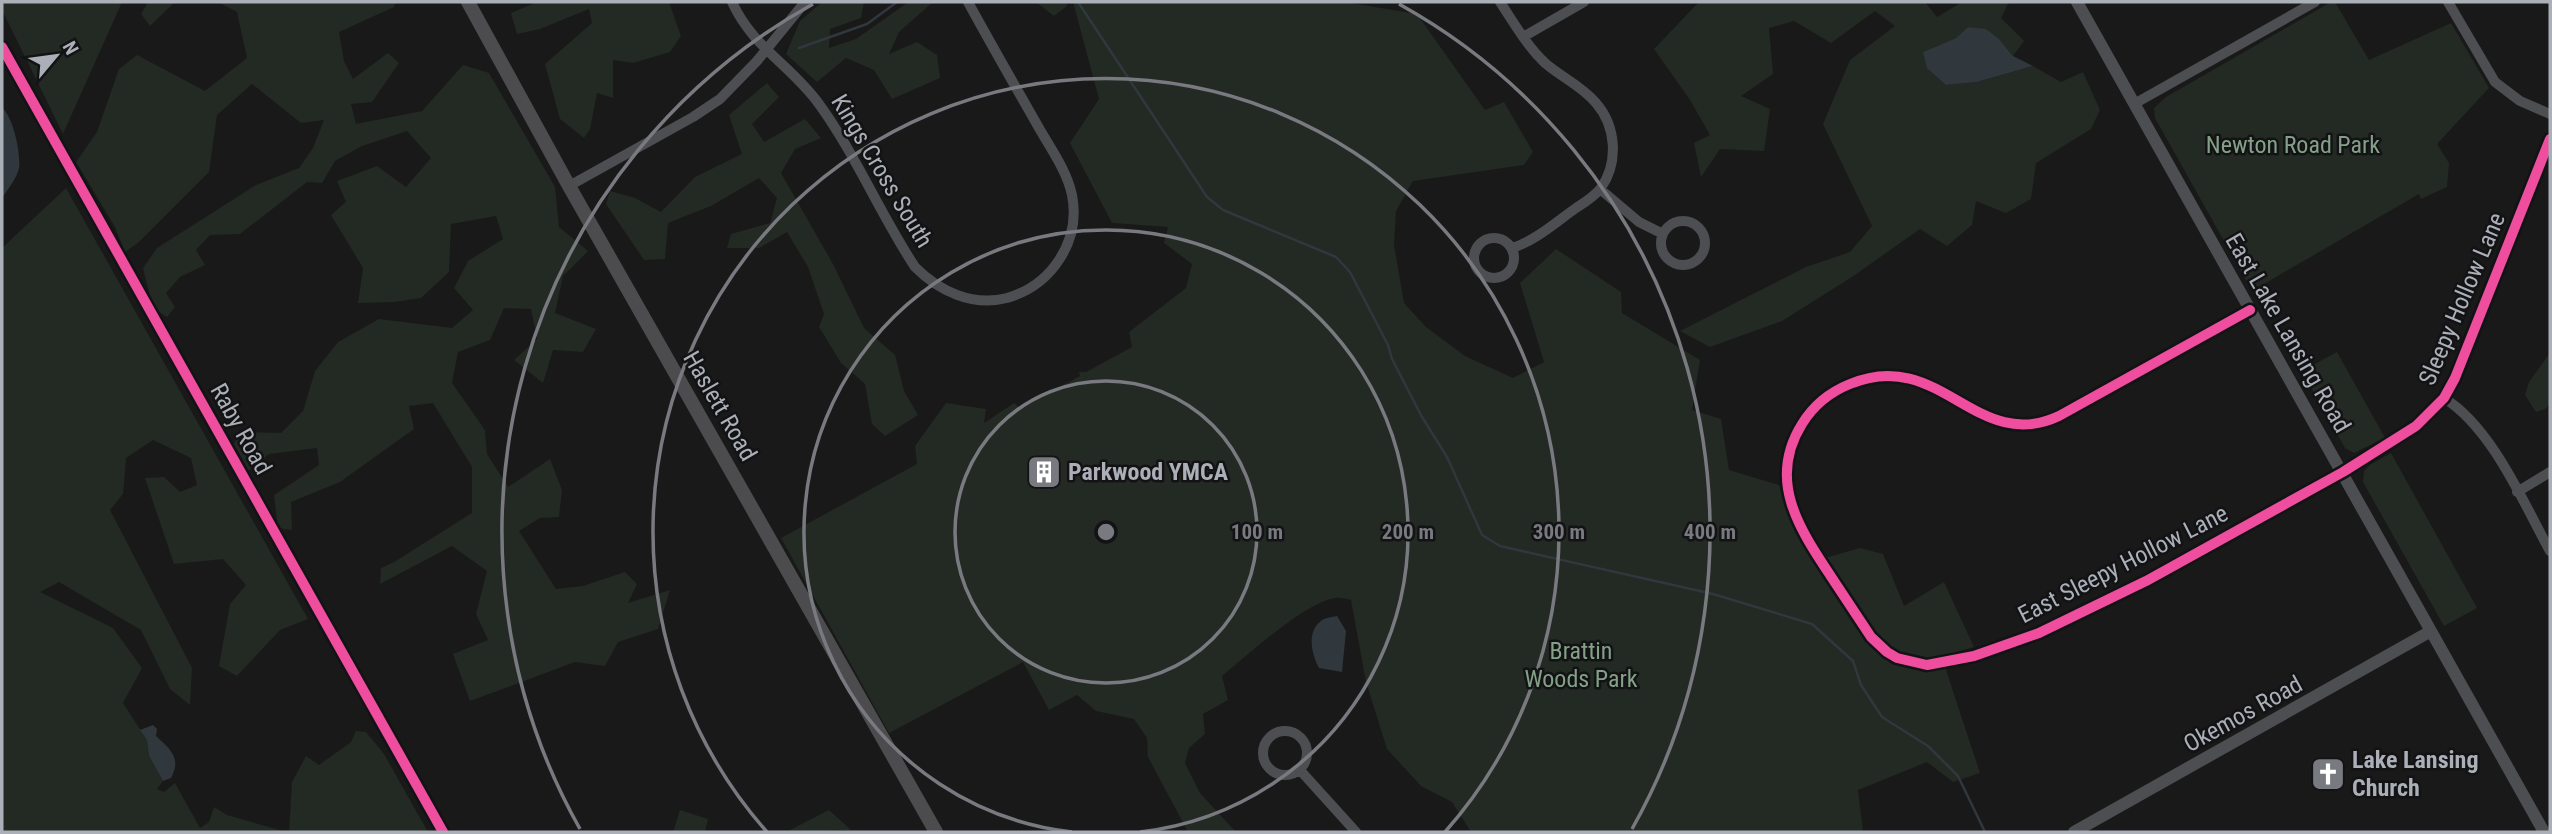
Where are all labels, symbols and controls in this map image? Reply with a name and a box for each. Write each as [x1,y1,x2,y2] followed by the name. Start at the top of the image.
[21,21,91,91] north arrow
[58,37,83,59] text: N
[825,89,939,253] street label: Kings Cross South
[2206,131,2380,159] park label: Newton Road Park
[2413,209,2511,389] street label: Sleepy Hollow Lane
[2220,228,2356,438] street label: East Lake Lansing Road
[677,346,763,466] street label: Haslett Road
[205,379,277,479] street label: Raby Road
[1025,453,1063,491] building icon: Parkwood YMCA
[1068,458,1229,486] place label: Parkwood YMCA
[2013,499,2233,629] street label: East Sleepy Hollow Lane
[1094,520,1118,544] centre of rings
[1231,520,1283,544] text: 100 m
[1382,520,1434,544] text: 200 m
[1533,520,1585,544] text: 300 m
[1684,520,1736,544] text: 400 m
[1524,637,1638,693] park label: Brattin Woods Park
[2179,670,2307,758] street label: Okemos Road
[2352,746,2479,802] place label: Lake Lansing Church
[2309,755,2347,793] church icon: Lake Lansing Church

